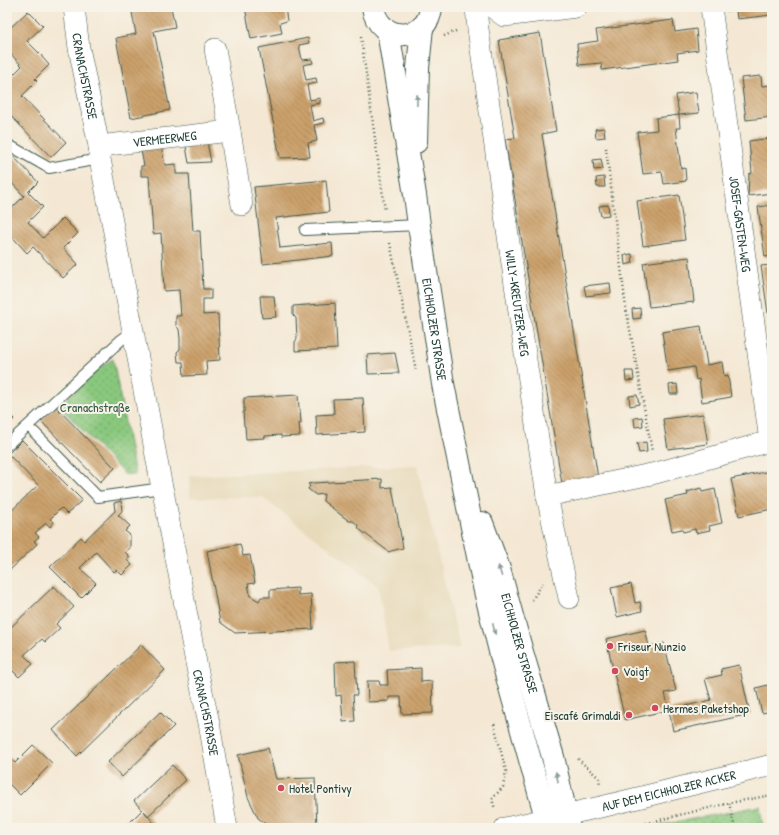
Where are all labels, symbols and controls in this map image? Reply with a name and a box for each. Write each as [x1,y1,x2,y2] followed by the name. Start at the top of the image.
[68,32,102,121] street label: CRANACHSTRASSE
[414,93,420,106] one-way arrow
[132,126,198,151] street label: VERMEERWEG
[725,175,756,274] street label: JOSEF-GASTEN-WEG
[501,249,534,358] street label: WILLY-KREUTZER-WEG
[418,277,451,382] street label: EICHHOLZER STRASSE
[60,398,130,416] park label: Cranachstraße
[496,564,502,576] one-way arrow
[497,591,543,696] street label: EICHHOLZER STRASSE
[492,623,498,635] one-way arrow
[617,637,686,655] place label: Friseur Nunzio
[605,641,615,651] marker: Friseur Nunzio
[623,662,649,680] place label: Voigt
[610,666,620,676] marker: Voigt
[188,668,224,757] street label: CRANACHSTRASSE
[663,699,749,717] place label: Hermes Paketshop
[650,703,660,713] marker: Hermes Paketshop
[545,706,621,724] place label: Eiscafé Grimaldi
[624,710,634,720] marker: Eiscafé Grimaldi
[600,765,738,815] street label: AUF DEM EICHHOLZER ACKER
[553,771,559,783] one-way arrow
[289,779,352,797] place label: Hotel Pontivy
[276,783,286,793] marker: Hotel Pontivy

